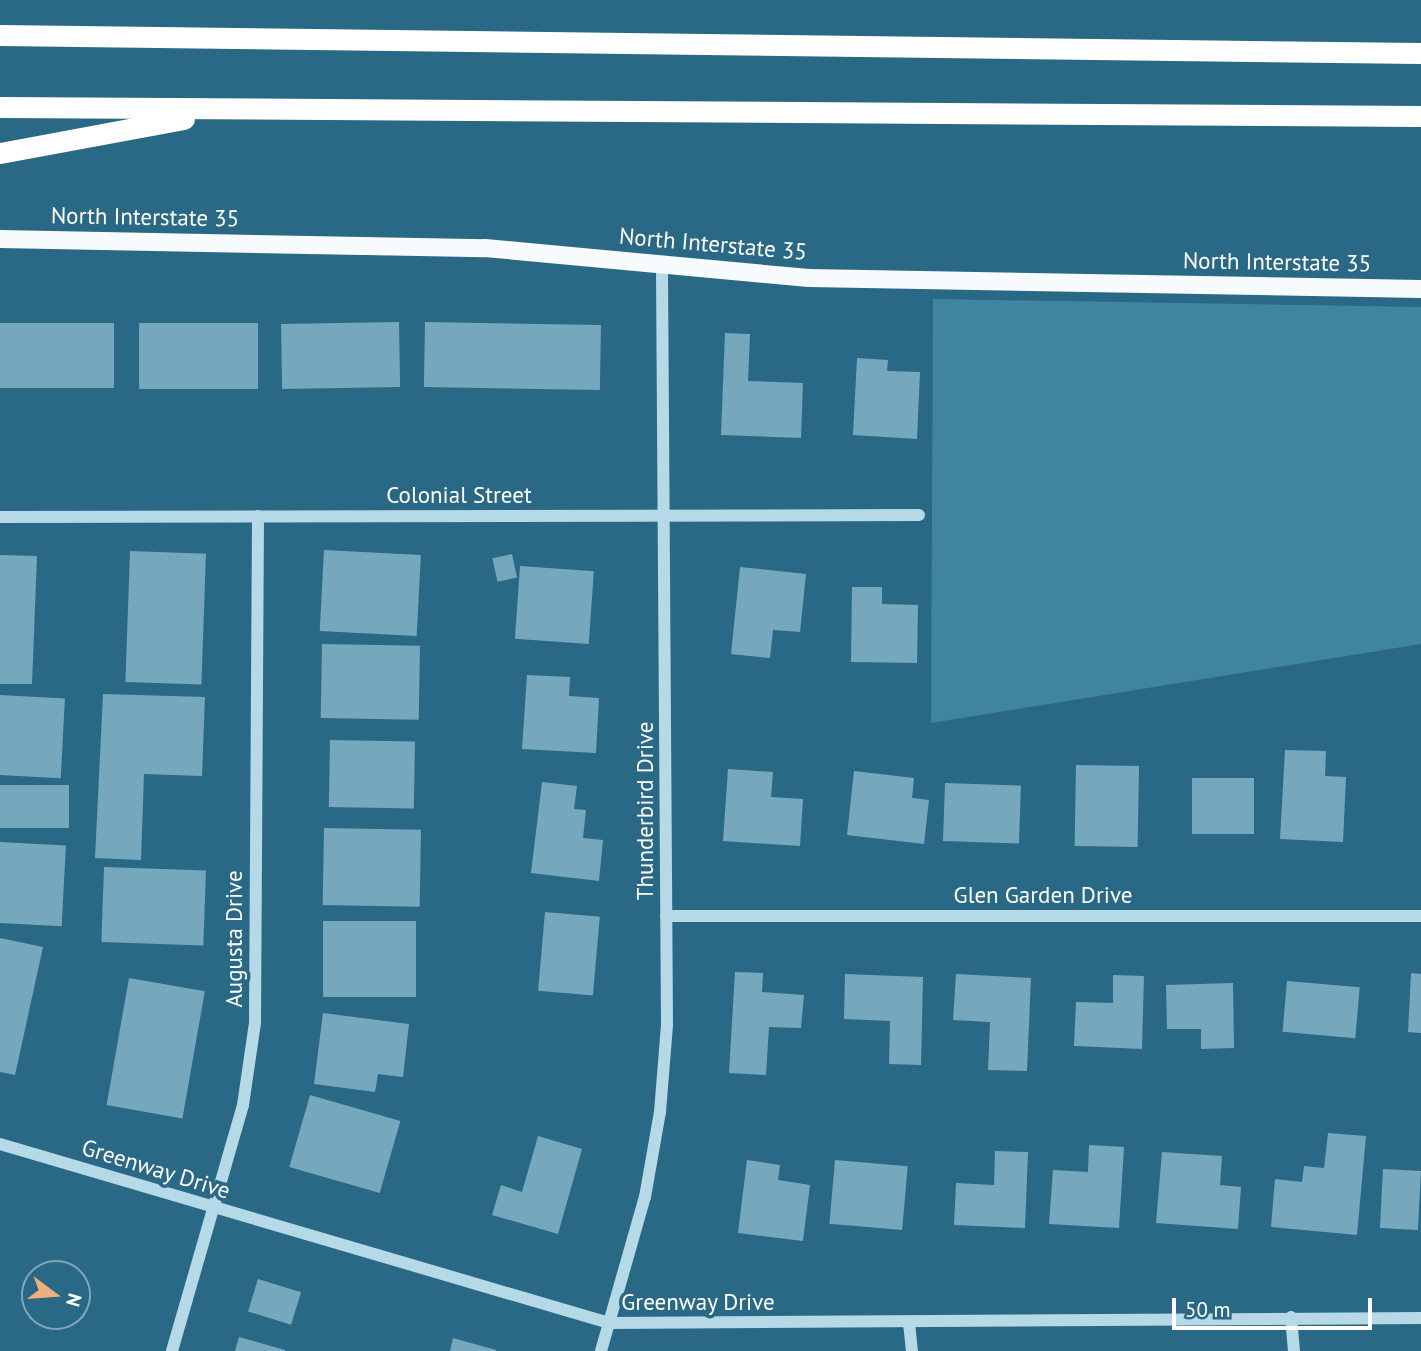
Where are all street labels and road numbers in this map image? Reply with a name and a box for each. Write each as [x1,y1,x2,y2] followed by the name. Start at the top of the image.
[51,202,239,232] street label: North Interstate 35
[618,222,808,266] street label: North Interstate 35
[1183,247,1371,277] street label: North Interstate 35
[386,481,532,509] street label: Colonial Street
[631,722,659,900] street label: Thunderbird Drive
[220,870,248,1008] street label: Augusta Drive
[954,881,1132,909] street label: Glen Garden Drive
[78,1133,234,1205] street label: Greenway Drive
[621,1288,775,1316] street label: Greenway Drive

